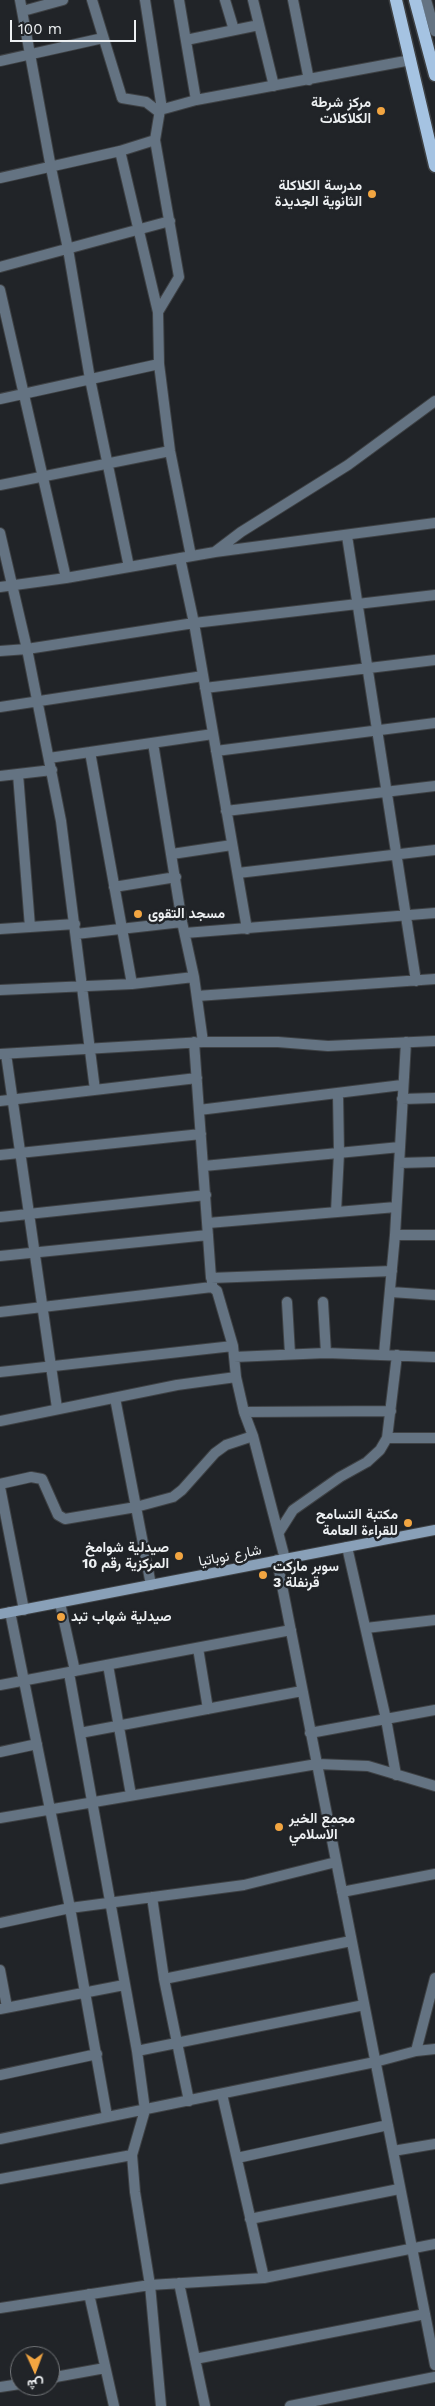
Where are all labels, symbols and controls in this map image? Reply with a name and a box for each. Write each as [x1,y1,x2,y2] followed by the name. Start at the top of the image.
[12,10,139,42] scale bar
[18,20,62,38] text: 100 m
[311,95,371,128] place label: مركز شرطة الكلاكلات
[375,105,387,117] marker: مركز شرطة الكلاكلات
[275,178,362,210] place label: مدرسة الكلاكلة الثانوية الجديدة
[366,188,378,200] marker: مدرسة الكلاكلة الثانوية الجديدة
[148,906,225,922] place label: مسجد التقوى
[132,908,144,920] marker: مسجد التقوى
[316,1507,398,1540] place label: مكتبة التسامح للقراءة العامة
[402,1517,414,1529] marker: مكتبة التسامح للقراءة العامة
[82,1540,169,1572] place label: صيدلية شوامخ المركزية رقم 10
[197,1542,263,1570] street label: شارع نوباتيا
[173,1550,185,1562] marker: صيدلية شوامخ المركزية رقم 10
[273,1559,339,1591] place label: سوبر ماركت قرنفلة 3
[257,1569,269,1581] marker: سوبر ماركت قرنفلة 3
[71,1609,172,1625] place label: صيدلية شهاب تبد
[55,1611,67,1623] marker: صيدلية شهاب تبد
[289,1811,355,1844] place label: مجمع الخير الاسلامي
[273,1821,285,1833] marker: مجمع الخير الاسلامي
[10,2346,60,2396] north arrow
[27,2377,44,2393] text: ش

